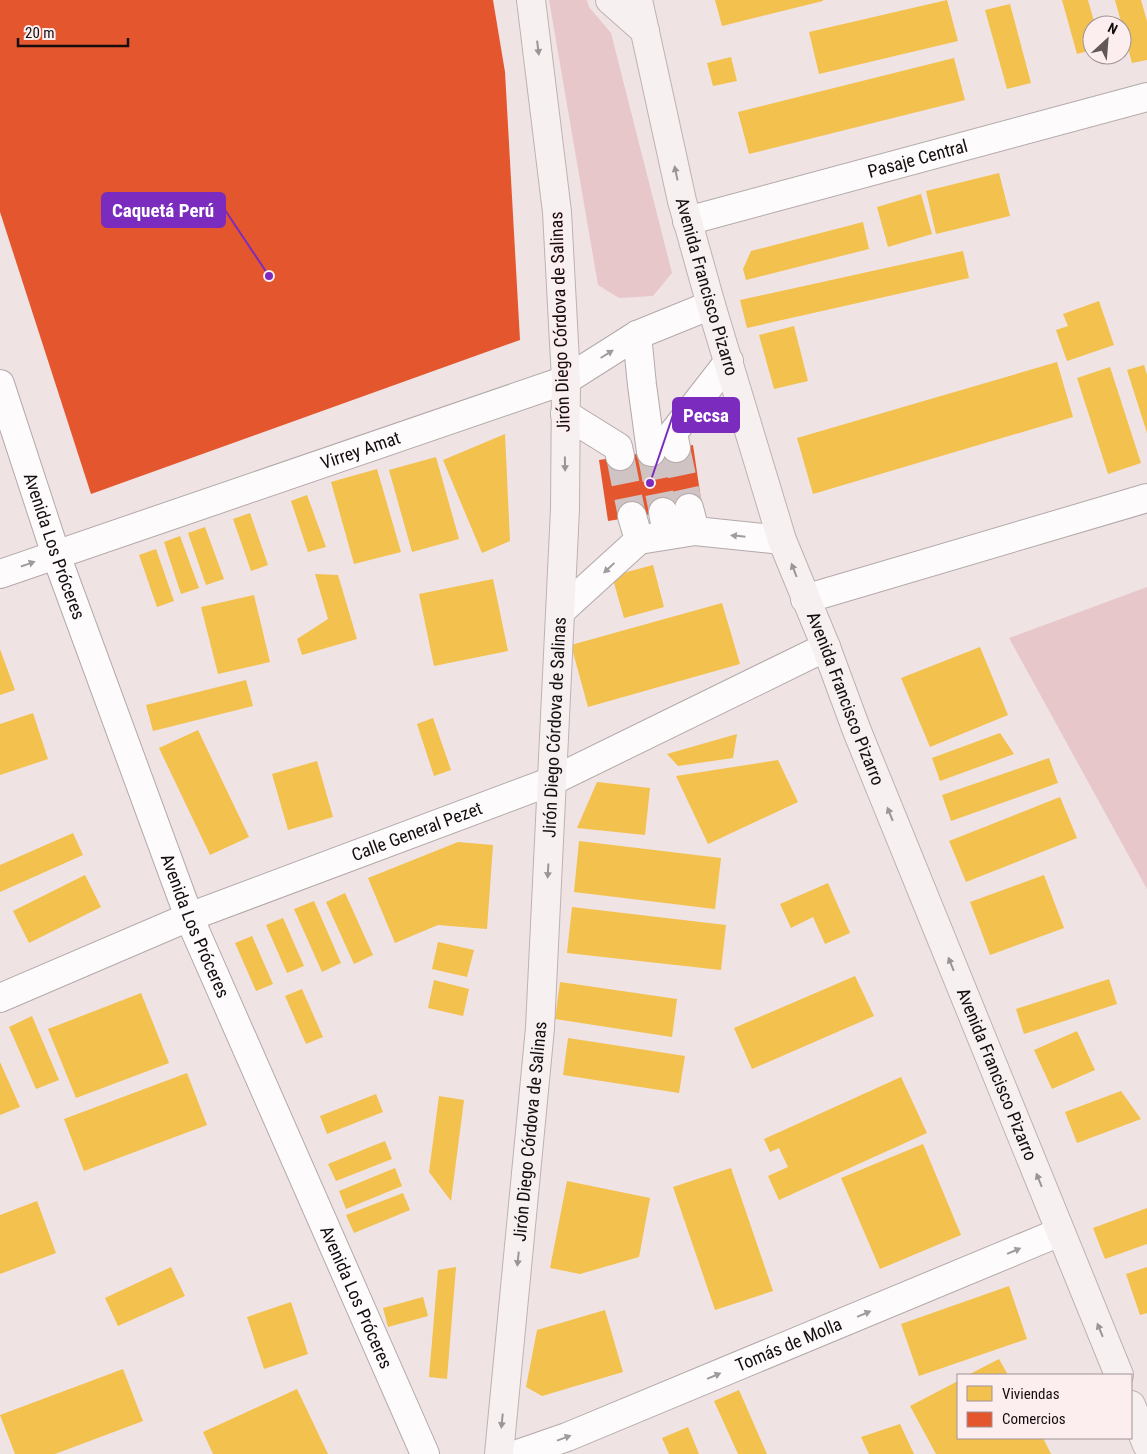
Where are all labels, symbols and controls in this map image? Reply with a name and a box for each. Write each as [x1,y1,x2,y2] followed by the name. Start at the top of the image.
[18,15,128,47] scale bar
[1082,15,1132,65] north arrow
[1105,19,1120,37] text: N
[25,24,55,42] text: 20 m
[534,41,542,57] one-way arrow
[865,135,970,182] street label: Pasaje Central
[672,166,680,181] one-way arrow
[102,193,225,227] callout: Caquetá Perú
[672,195,743,378] street label: Avenida Francisco Pizarro
[112,199,214,222] text: Caquetá Perú
[545,211,574,433] street label: Jirón Diego Córdova de Salinas
[601,349,614,359] one-way arrow
[673,398,739,432] callout: Pecsa
[683,404,729,427] text: Pecsa
[318,427,403,473] street label: Virrey Amat
[561,456,569,472] one-way arrow
[20,470,90,622] street label: Avenida Los Próceres
[730,532,746,540] one-way arrow
[21,560,36,568] one-way arrow
[603,562,615,574] one-way arrow
[790,562,798,577] one-way arrow
[803,609,889,788] street label: Avenida Francisco Pizarro
[538,616,570,838] street label: Jirón Diego Córdova de Salinas
[349,797,485,865] street label: Calle General Pezet
[886,807,894,821] one-way arrow
[157,851,234,1001] street label: Avenida Los Próceres
[543,863,551,879] one-way arrow
[947,957,955,971] one-way arrow
[953,985,1042,1163] street label: Avenida Francisco Pizarro
[508,1021,550,1242] street label: Jirón Diego Córdova de Salinas
[1035,1172,1042,1187] one-way arrow
[316,1223,397,1372] street label: Avenida Los Próceres
[1007,1247,1021,1255] one-way arrow
[513,1252,521,1268] one-way arrow
[857,1309,871,1317] one-way arrow
[732,1313,845,1376] street label: Tomás de Molla
[1096,1323,1104,1337] one-way arrow
[707,1372,722,1380] one-way arrow
[957,1374,1132,1439] legend
[1002,1385,1060,1403] text: Viviendas
[1002,1410,1066,1428] text: Comercios
[498,1413,506,1429] one-way arrow
[557,1434,572,1442] one-way arrow

